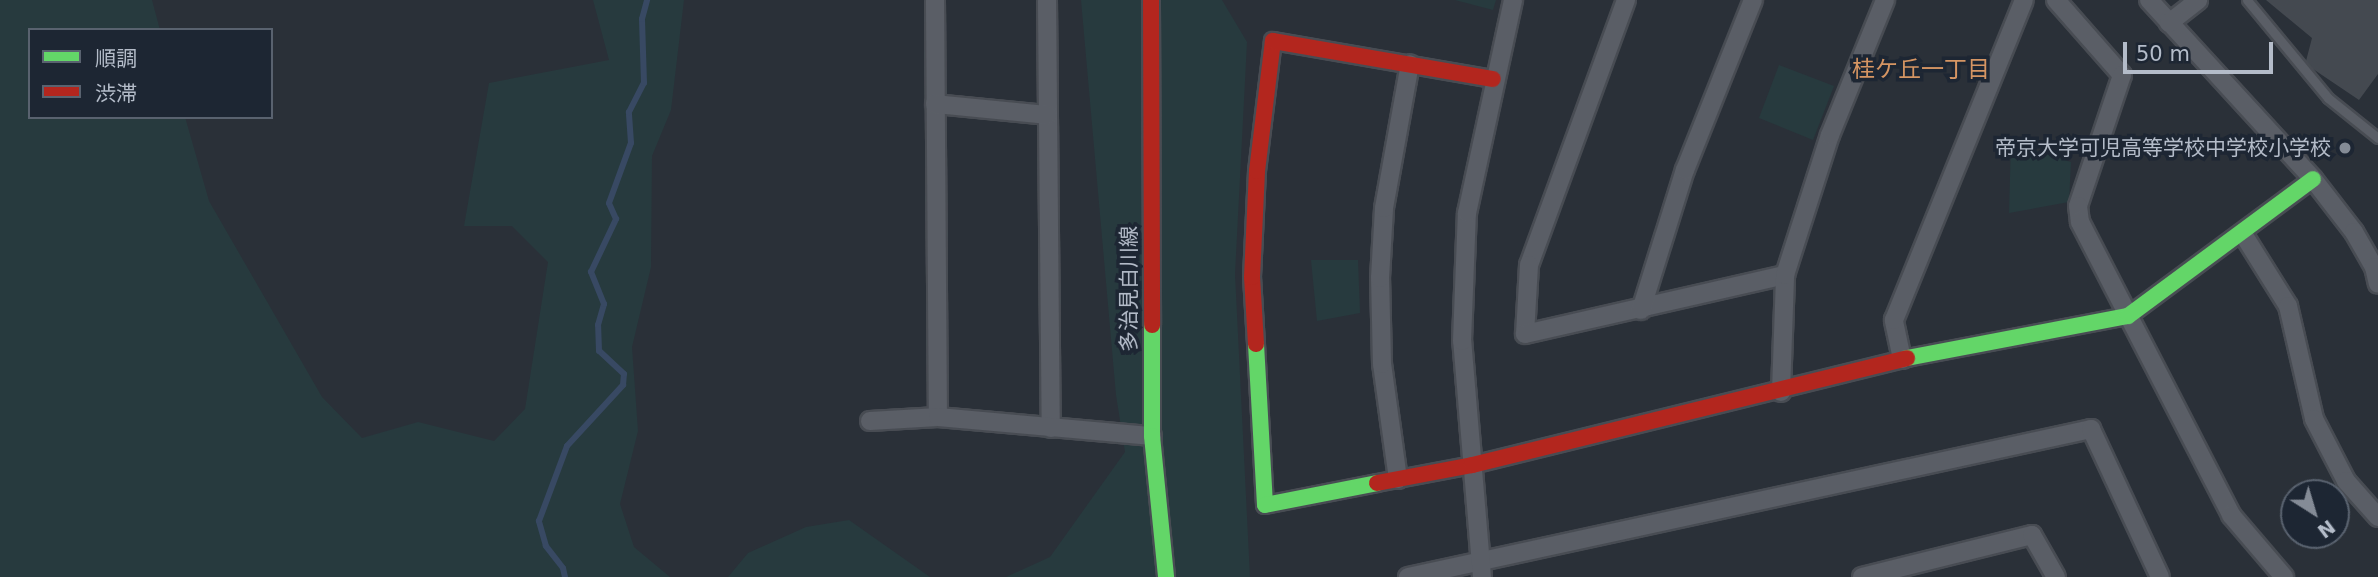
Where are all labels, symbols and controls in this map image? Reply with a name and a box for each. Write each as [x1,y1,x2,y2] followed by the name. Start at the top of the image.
[28,28,273,119] legend
[2126,28,2276,72] scale bar
[2136,42,2190,66] text: 50 m
[95,47,137,71] text: 順調
[1852,55,1990,83] district label: 桂ケ丘一丁目
[95,82,137,106] text: 渋滞
[1995,135,2331,161] place label: 帝京大学可児高等学校中学校小学校
[2337,140,2353,156] marker: 帝京大学可児高等学校中学校小学校
[1116,226,1142,352] street label: 多治見白川線
[2280,479,2350,549] north arrow
[2313,516,2339,543] text: N

